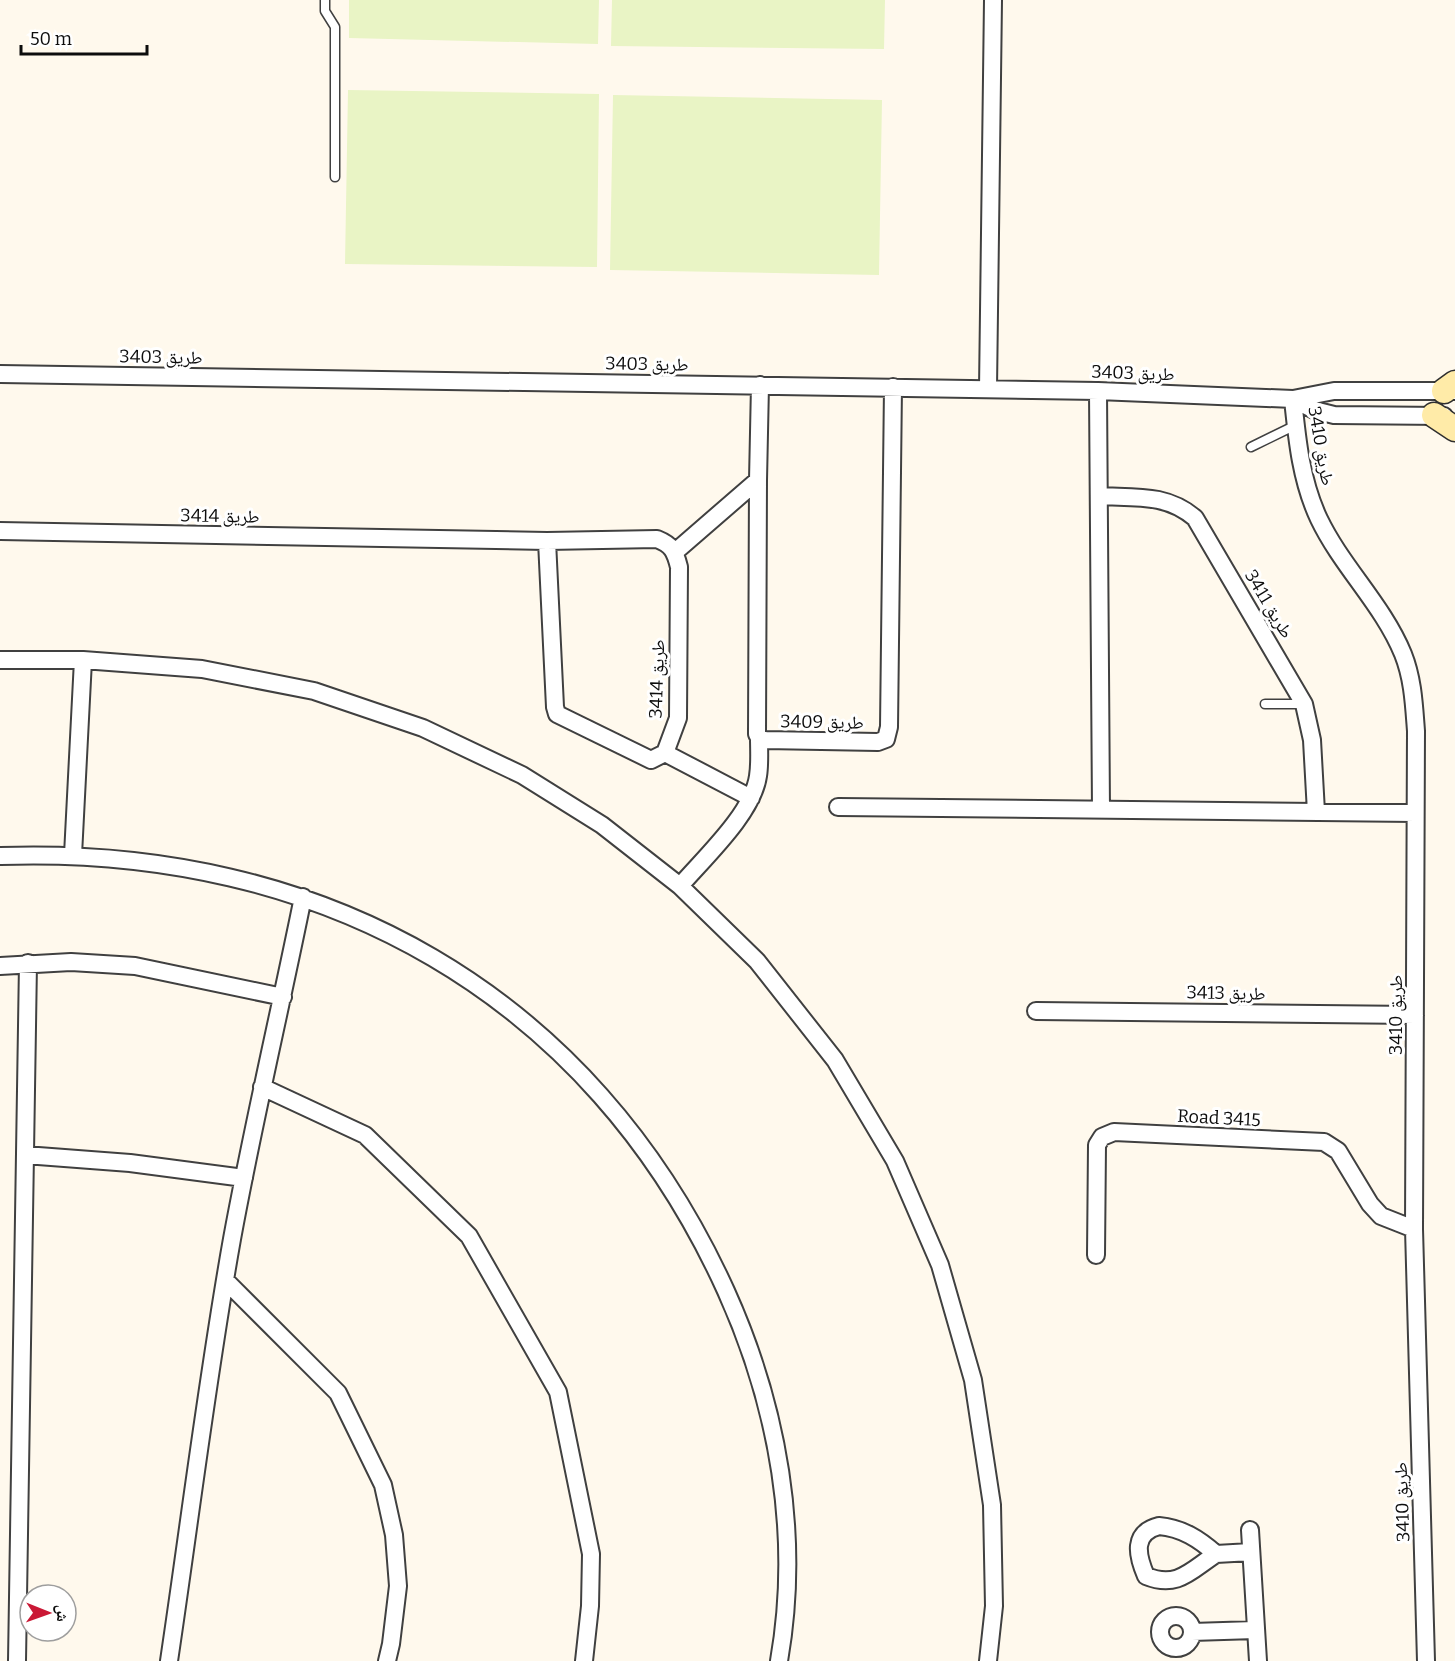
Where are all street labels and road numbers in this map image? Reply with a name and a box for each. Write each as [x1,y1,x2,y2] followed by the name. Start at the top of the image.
[119,345,203,369] street label: طريق 3403
[605,352,689,376] street label: طريق 3403
[1091,361,1175,385] street label: طريق 3403
[1303,405,1339,487] street label: طريق 3410
[180,504,260,528] street label: طريق 3414
[1240,566,1298,642] street label: طريق 3411
[645,639,669,719] street label: طريق 3414
[780,710,864,734] street label: طريق 3409
[1385,975,1407,1055] street label: طريق 3410
[1186,981,1266,1005] street label: طريق 3413
[1177,1105,1261,1131] street label: Road 3415
[1390,1462,1414,1542] street label: طريق 3410

